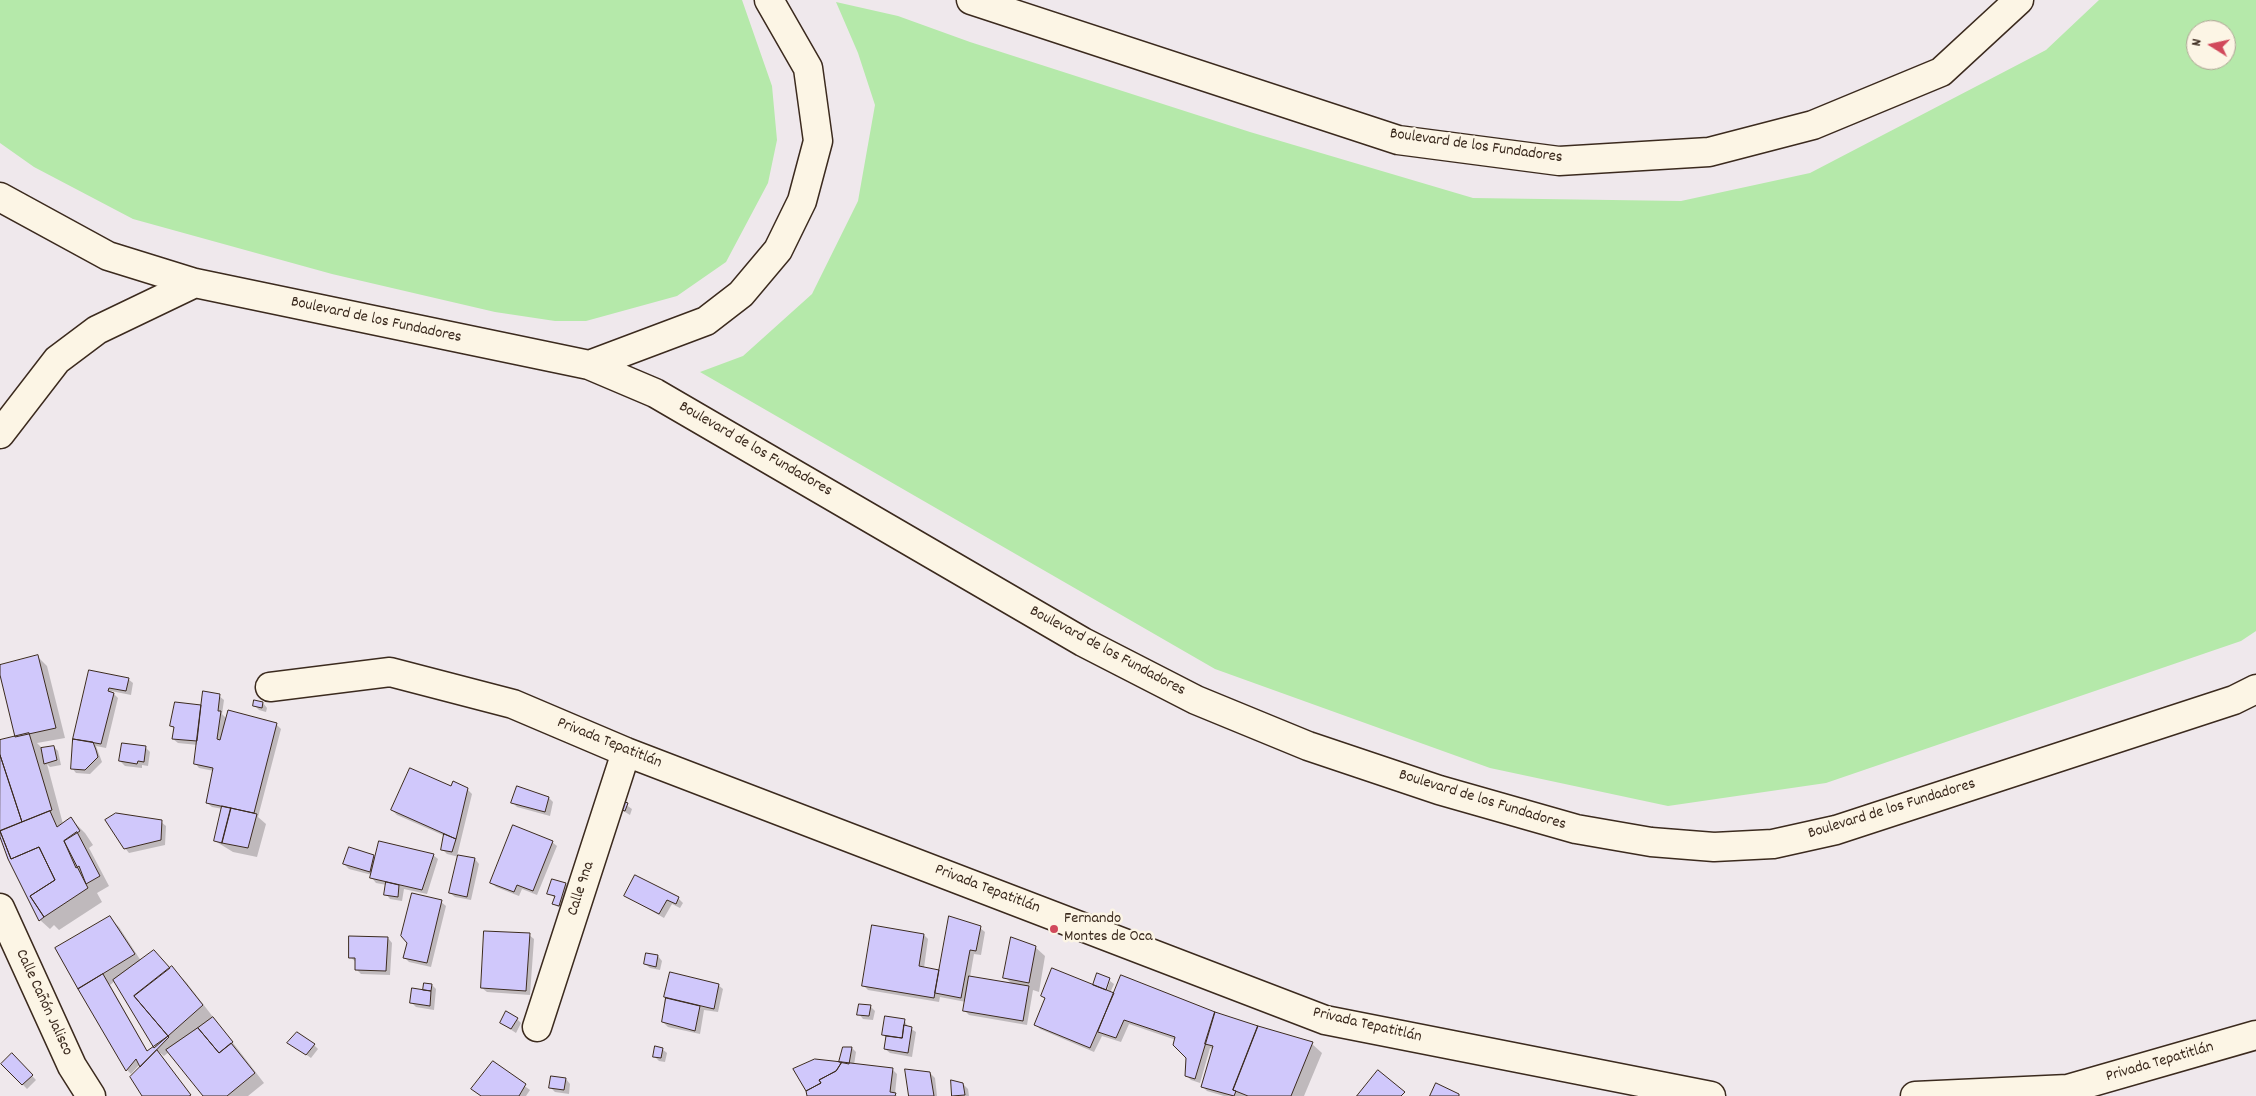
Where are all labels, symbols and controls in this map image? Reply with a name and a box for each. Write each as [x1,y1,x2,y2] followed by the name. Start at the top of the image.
[2186,20,2236,70] north arrow
[2187,37,2208,48] text: N
[1388,125,1564,169] street label: Boulevard de los Fundadores
[289,294,463,348] street label: Boulevard de los Fundadores
[675,398,835,502] street label: Boulevard de los Fundadores
[1026,603,1188,701] street label: Boulevard de los Fundadores
[554,714,664,774] street label: Privada Tepatitlán
[1396,766,1568,836] street label: Boulevard de los Fundadores
[1806,775,1978,845] street label: Boulevard de los Fundadores
[564,859,600,919] street label: Calle 9na
[932,861,1042,919] street label: Privada Tepatitlán
[1064,910,1153,948] place label: Fernando Montes de Oca
[1048,923,1060,935] marker: Fernando Montes de Oca
[10,947,76,1059] street label: Calle Cañón Jalisco
[1311,1004,1423,1048] street label: Privada Tepatitlán
[2104,1038,2216,1088] street label: Privada Tepatitlán

